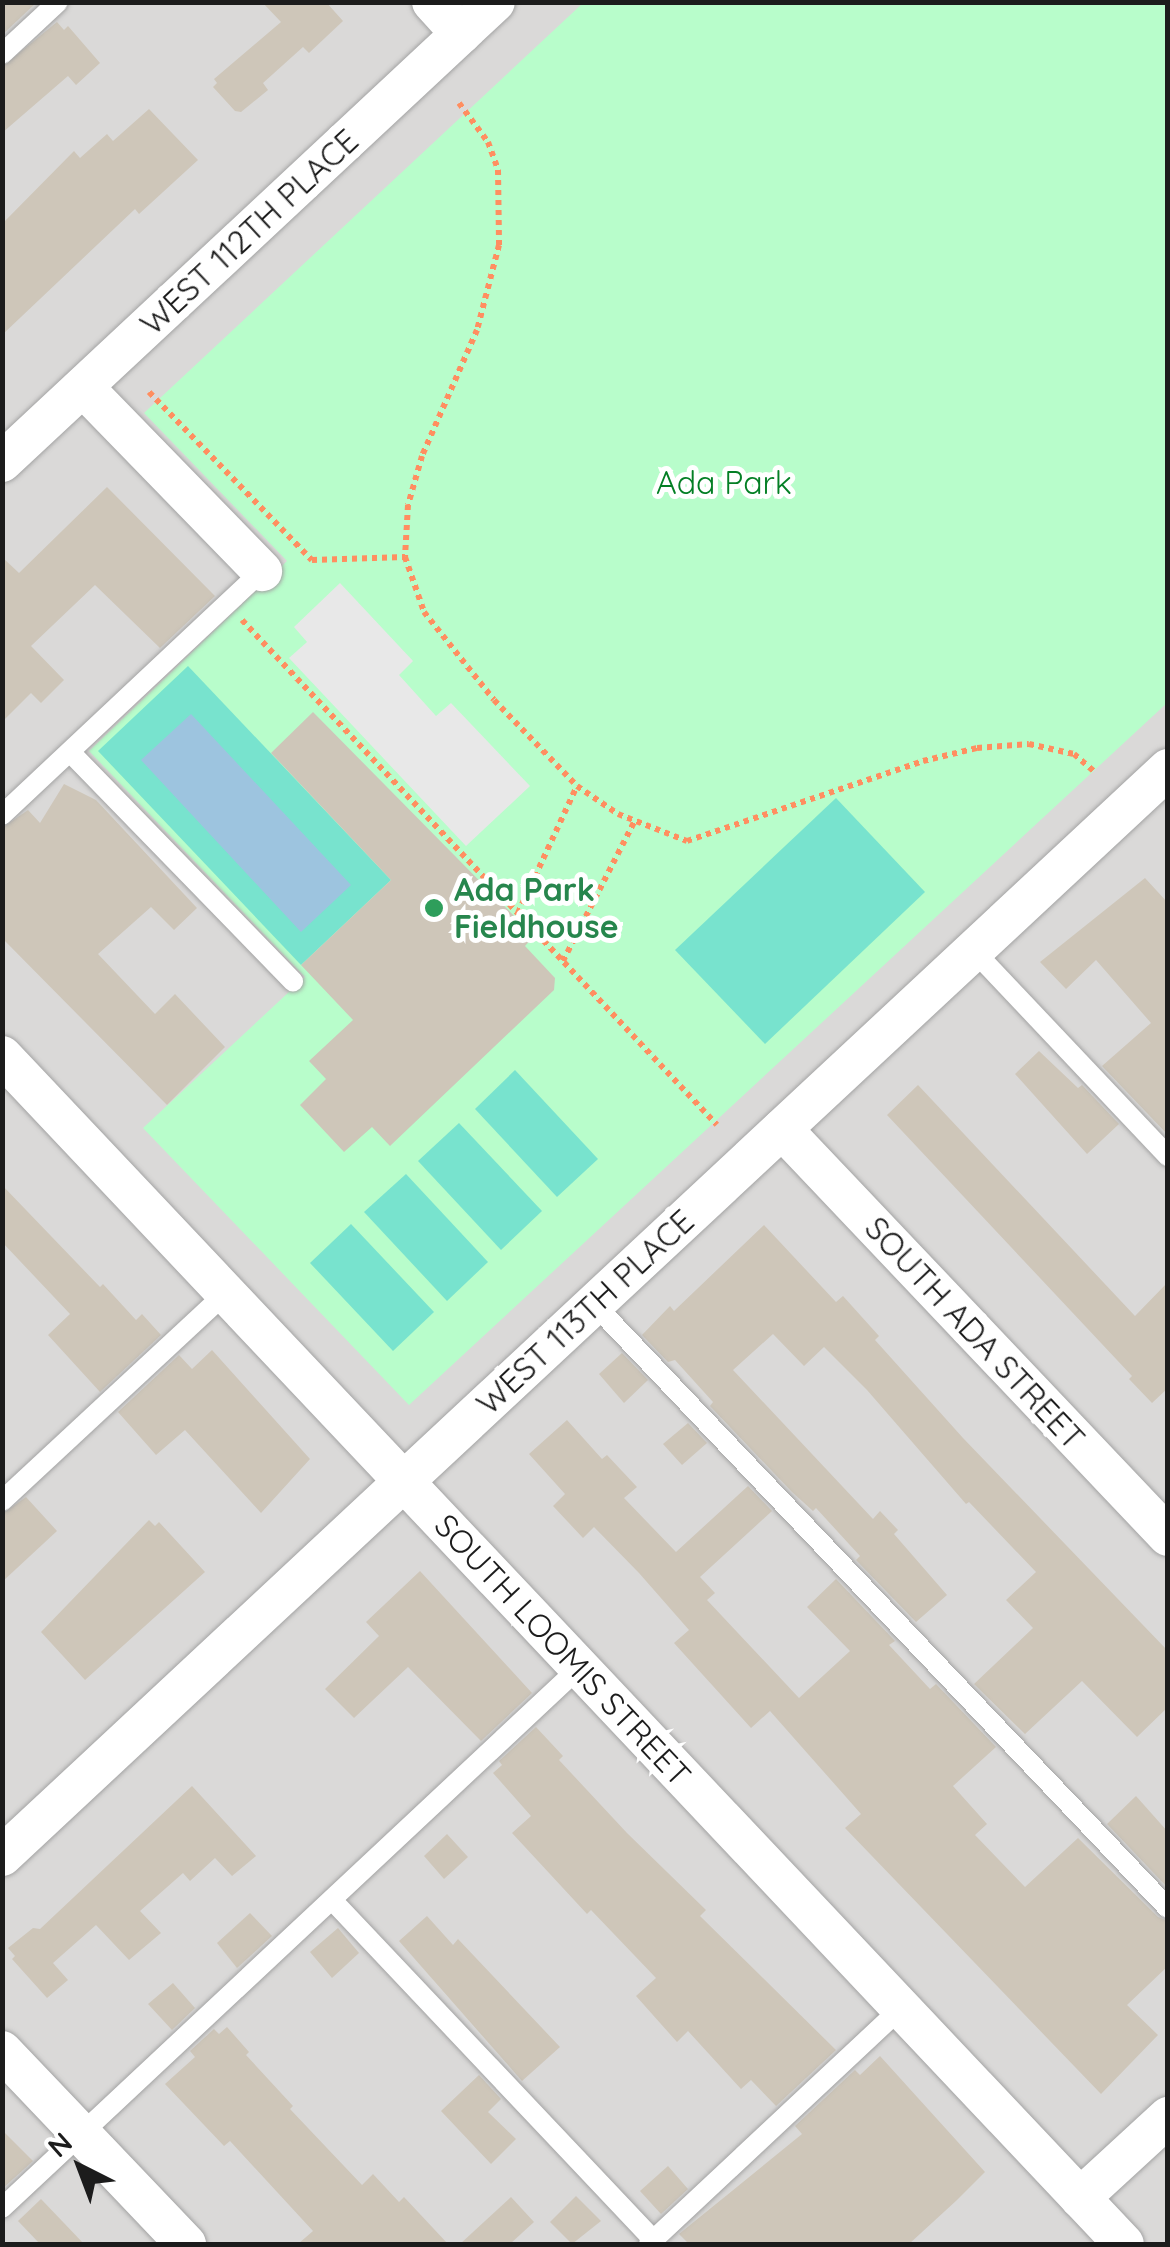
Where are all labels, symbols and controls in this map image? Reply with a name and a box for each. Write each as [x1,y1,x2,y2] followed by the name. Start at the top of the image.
[132,121,366,343] street label: WEST 112TH PLACE
[656,463,792,501] park label: Ada Park
[454,871,619,946] place label: Ada Park Fieldhouse
[423,897,445,919] marker: Ada Park Fieldhouse
[469,1202,701,1422] street label: WEST 113TH PLACE
[857,1209,1093,1457] street label: SOUTH ADA STREET
[427,1506,699,1794] street label: SOUTH LOOMIS STREET
[30,2117,130,2217] north arrow
[40,2124,79,2164] text: N

